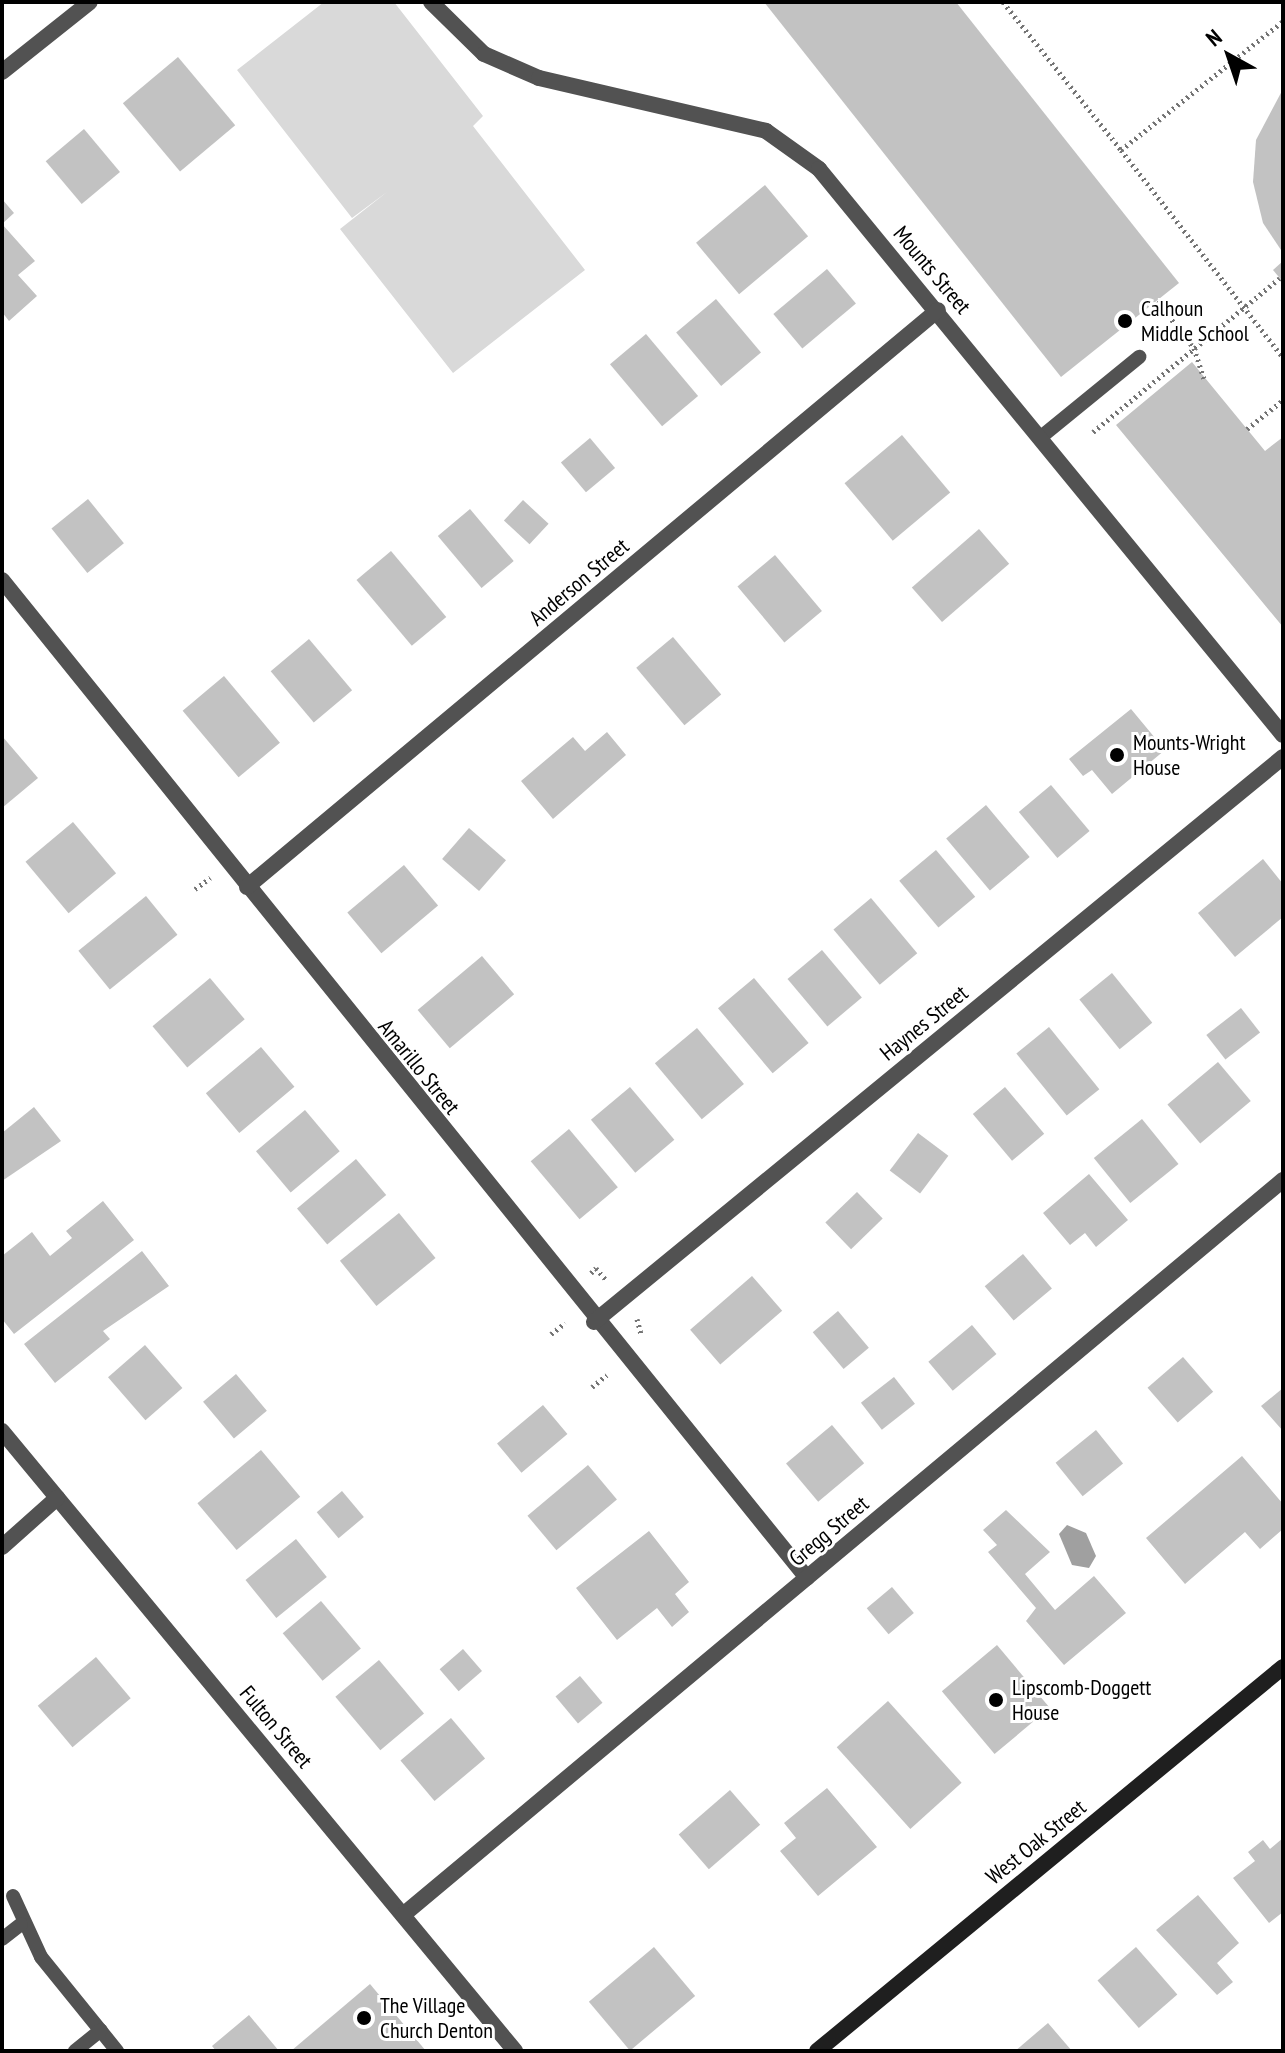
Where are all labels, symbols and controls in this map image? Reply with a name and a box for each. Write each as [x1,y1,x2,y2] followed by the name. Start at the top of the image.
[1189,16,1269,96] north arrow
[1200,23,1227,52] text: N
[888,221,976,319] street label: Mounts Street
[1141,295,1249,346] place label: Calhoun Middle School
[1116,312,1134,330] marker: Calhoun Middle School
[524,533,634,631] street label: Anderson Street
[1133,729,1246,780] place label: Mounts-Wright House
[1108,746,1126,764] marker: Mounts-Wright House
[875,980,973,1066] street label: Haynes Street
[373,1014,465,1120] street label: Amarillo Street
[784,1490,874,1572] street label: Gregg Street
[1012,1674,1151,1726] place label: Lipscomb-Doggett House
[234,1681,318,1773] street label: Fulton Street
[987,1691,1005,1709] marker: Lipscomb-Doggett House
[981,1794,1091,1890] street label: West Oak Street
[380,1992,493,2044] place label: The Village Church Denton
[355,2009,373,2027] marker: The Village Church Denton

